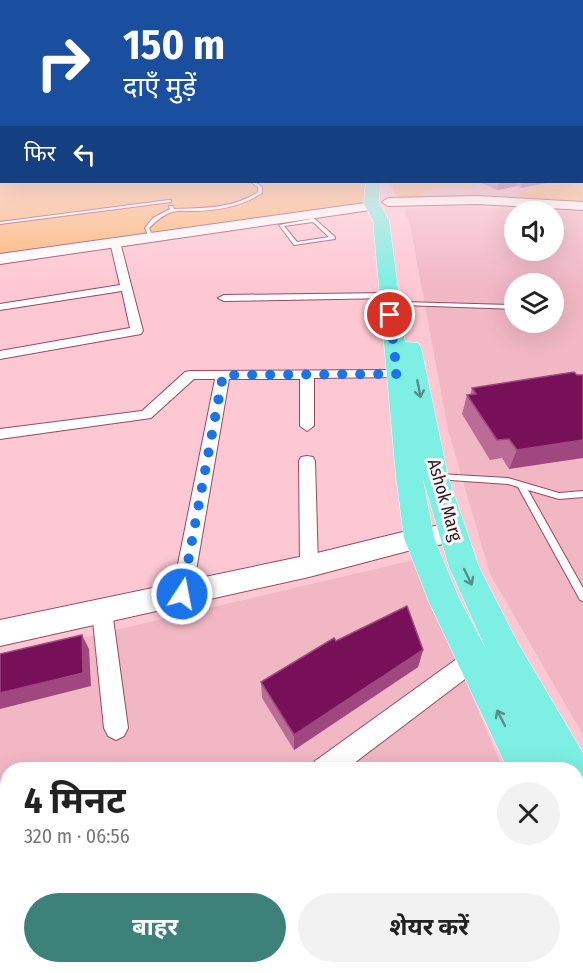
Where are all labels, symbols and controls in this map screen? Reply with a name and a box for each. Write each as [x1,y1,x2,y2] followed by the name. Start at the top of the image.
[123,20,225,70] text: 150 m
[24,24,102,102] icon: right
[123,71,196,103] text: दाएँ मुड़ें
[68,138,101,171] icon: left
[24,140,56,167] text: फिर
[504,201,564,333] map controls
[504,201,564,261] button: sound
[504,273,564,333] button: layers
[364,289,415,340] pin
[373,298,406,331] icon: arrive
[414,378,425,398] one-way arrow
[423,456,467,544] street label: Ashok Marg
[150,562,214,626] position arrow
[463,567,475,585] one-way arrow
[495,709,507,727] one-way arrow
[24,779,126,823] text: 4 मिनट
[497,782,560,845] button: close
[24,824,130,848] text: 320 m · 06:56
[24,893,286,962] button: बाहर
[298,893,560,962] button: शेयर करें

